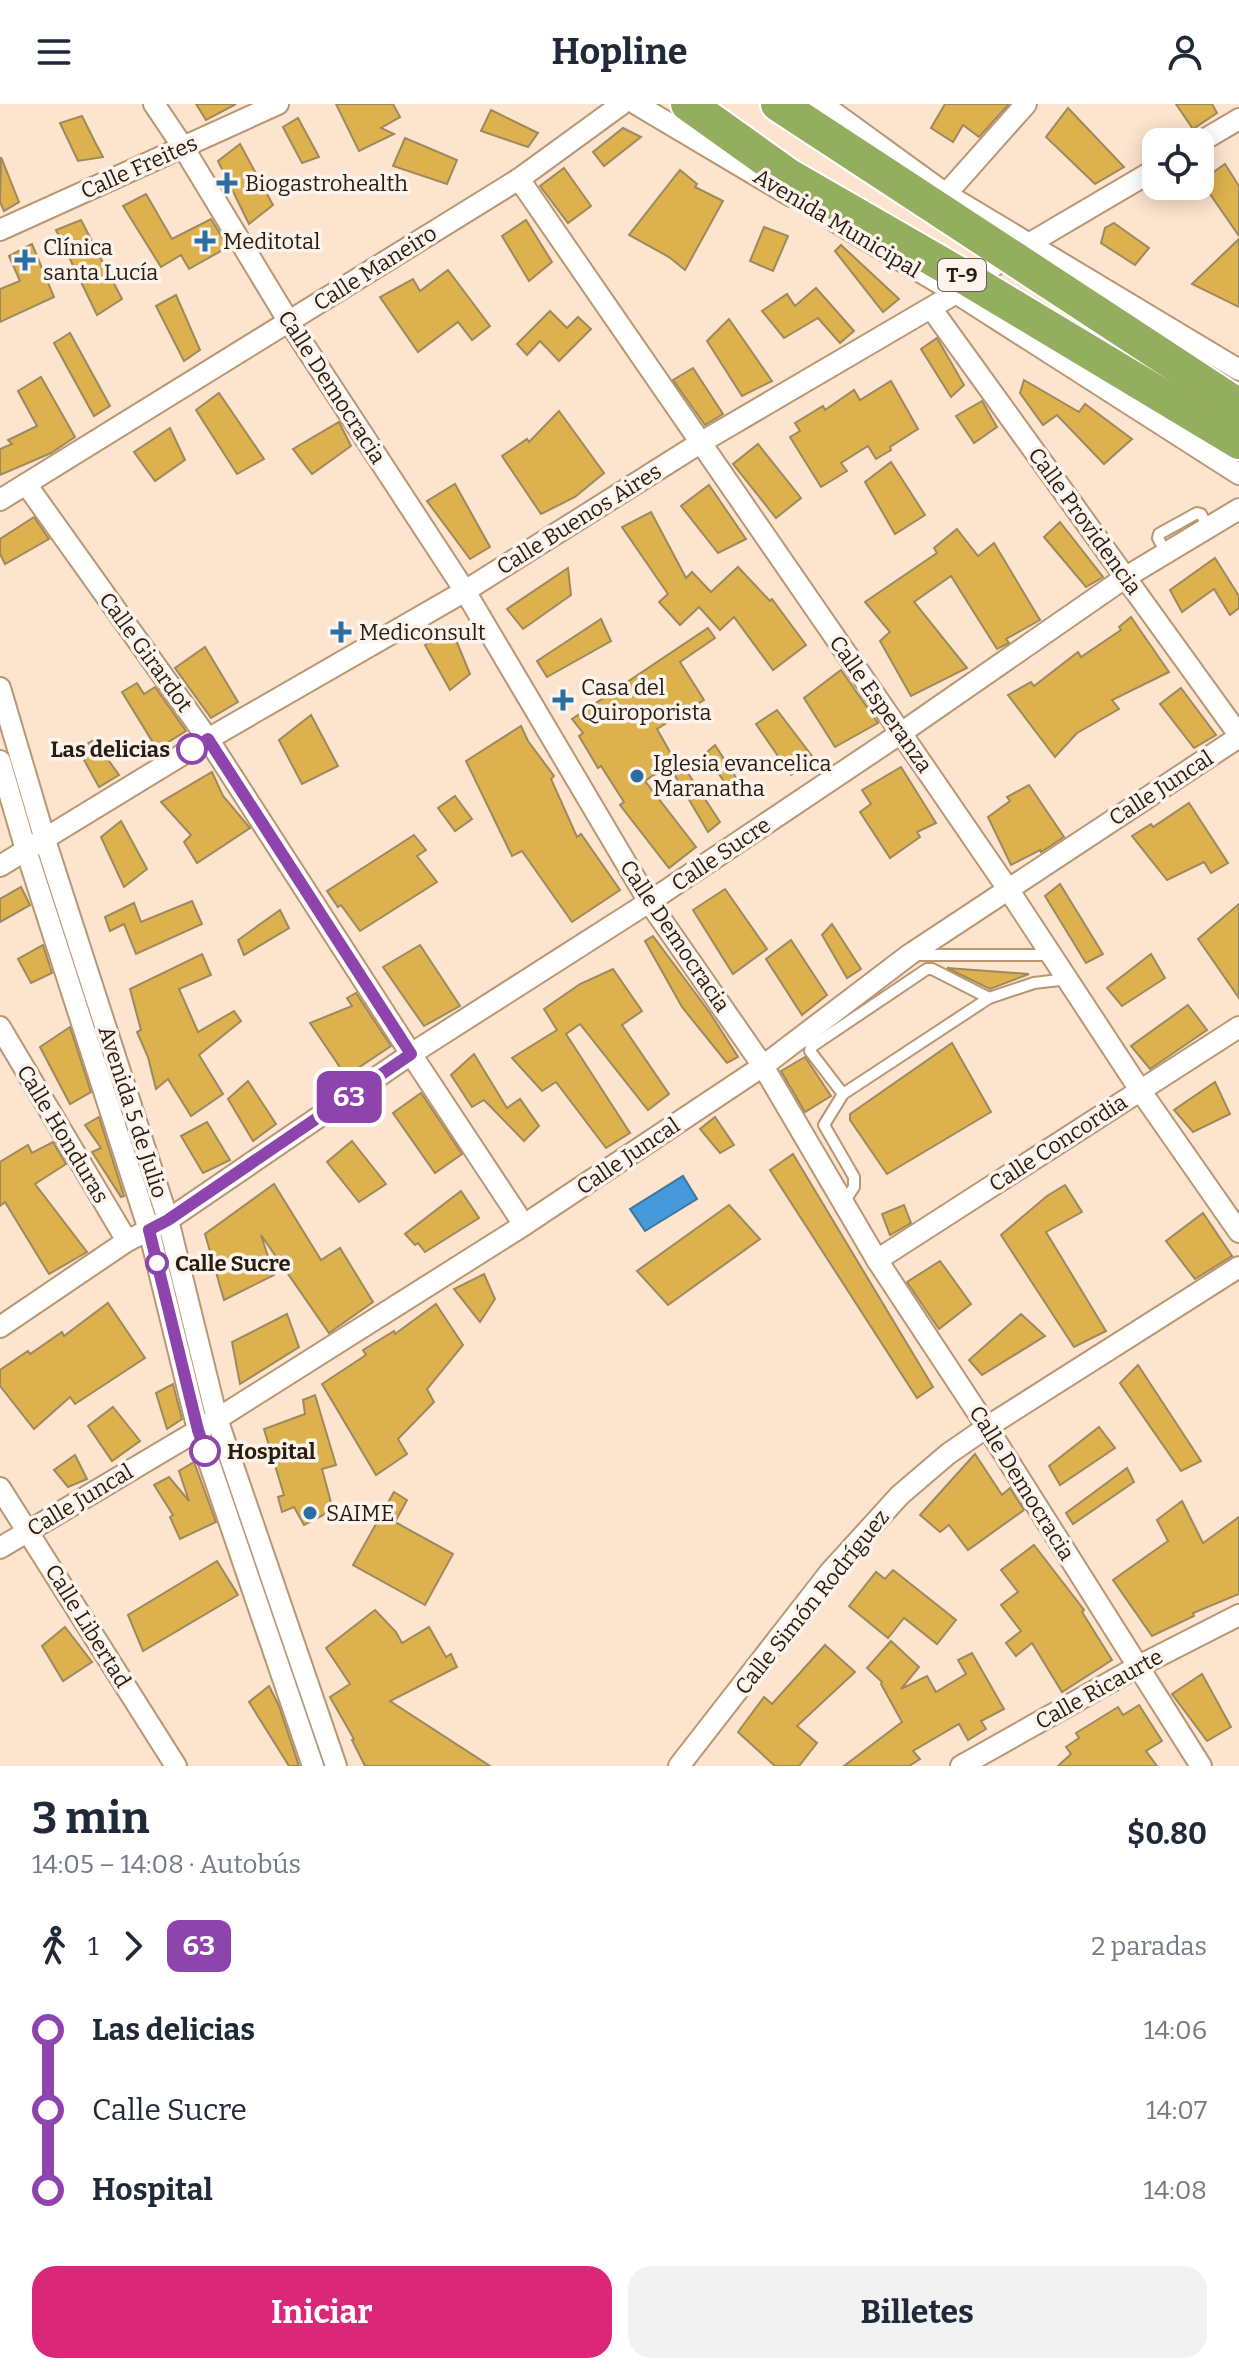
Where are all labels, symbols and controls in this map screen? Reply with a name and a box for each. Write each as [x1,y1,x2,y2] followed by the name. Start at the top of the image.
[32,30,76,74] icon: menu
[551,30,688,74] text: Hopline
[1163,30,1207,74] icon: person
[1142,128,1214,200] map controls
[1142,128,1214,200] button: locate
[76,129,202,205] street label: Calle Freites
[749,162,925,284] street label: Avenida Municipal
[245,170,408,197] place label: Biogastrohealth
[216,172,238,194] marker: Biogastrohealth
[308,219,442,317] street label: Calle Maneiro
[223,228,320,255] place label: Meditotal
[194,230,216,252] marker: Meditotal
[43,234,158,286] place label: Clínica santa Lucía
[14,249,36,271] marker: Clínica santa Lucía
[938,259,986,291] road number: T-9
[272,305,392,469] street label: Calle Democracia
[1022,442,1148,600] street label: Calle Providencia
[492,457,666,581] street label: Calle Buenos Aires
[93,587,199,717] street label: Calle Girardot
[359,619,486,646] place label: Mediconsult
[330,621,352,643] marker: Mediconsult
[824,630,938,778] street label: Calle Esperanza
[581,674,711,726] place label: Casa del Quiroporista
[552,689,574,711] marker: Casa del Quiroporista
[177,734,207,764] marker: Las delicias
[50,736,170,763] place label: Las delicias
[1104,744,1218,832] street label: Calle Juncal
[653,750,831,802] place label: Iglesia evancelica Maranatha
[628,767,646,785] marker: Iglesia evancelica Maranatha
[666,811,776,897] street label: Calle Sucre
[614,855,736,1017] street label: Calle Democracia
[92,1023,174,1201] street label: Avenida 5 de Julio
[11,1060,115,1208] street label: Calle Honduras
[313,1071,385,1123] line badge: 63
[333,1080,365,1113] text: 63
[984,1088,1132,1198] street label: Calle Concordia
[571,1112,685,1200] street label: Calle Juncal
[175,1250,291,1277] place label: Calle Sucre
[146,1252,168,1274] marker: Calle Sucre
[964,1401,1080,1565] street label: Calle Democracia
[190,1436,220,1466] marker: Hospital
[227,1438,316,1465] place label: Hospital
[22,1458,138,1542] street label: Calle Juncal
[326,1500,394,1527] place label: SAIME
[301,1504,319,1522] marker: SAIME
[729,1504,895,1700] street label: Calle Simón Rodríguez
[39,1559,137,1693] street label: Calle Libertad
[1031,1643,1167,1735] street label: Calle Ricaurte
[32,1792,150,1845] text: 3 min
[1127,1816,1207,1852] text: $0.80
[32,1849,301,1880] text: 14:05 – 14:08 · Autobús
[32,1924,76,1968] icon: walk
[111,1924,155,1968] icon: forward
[183,1929,215,1962] text: 63
[88,1931,99,1962] text: 1
[1091,1931,1207,1962] text: 2 paradas
[92,2012,255,2048] text: Las delicias
[1144,2015,1207,2046] text: 14:06
[92,2092,247,2128] text: Calle Sucre
[1146,2095,1207,2126] text: 14:07
[92,2172,213,2208] text: Hospital
[1143,2175,1207,2206] text: 14:08
[32,2266,612,2358] button: Iniciar
[628,2266,1207,2358] button: Billetes

